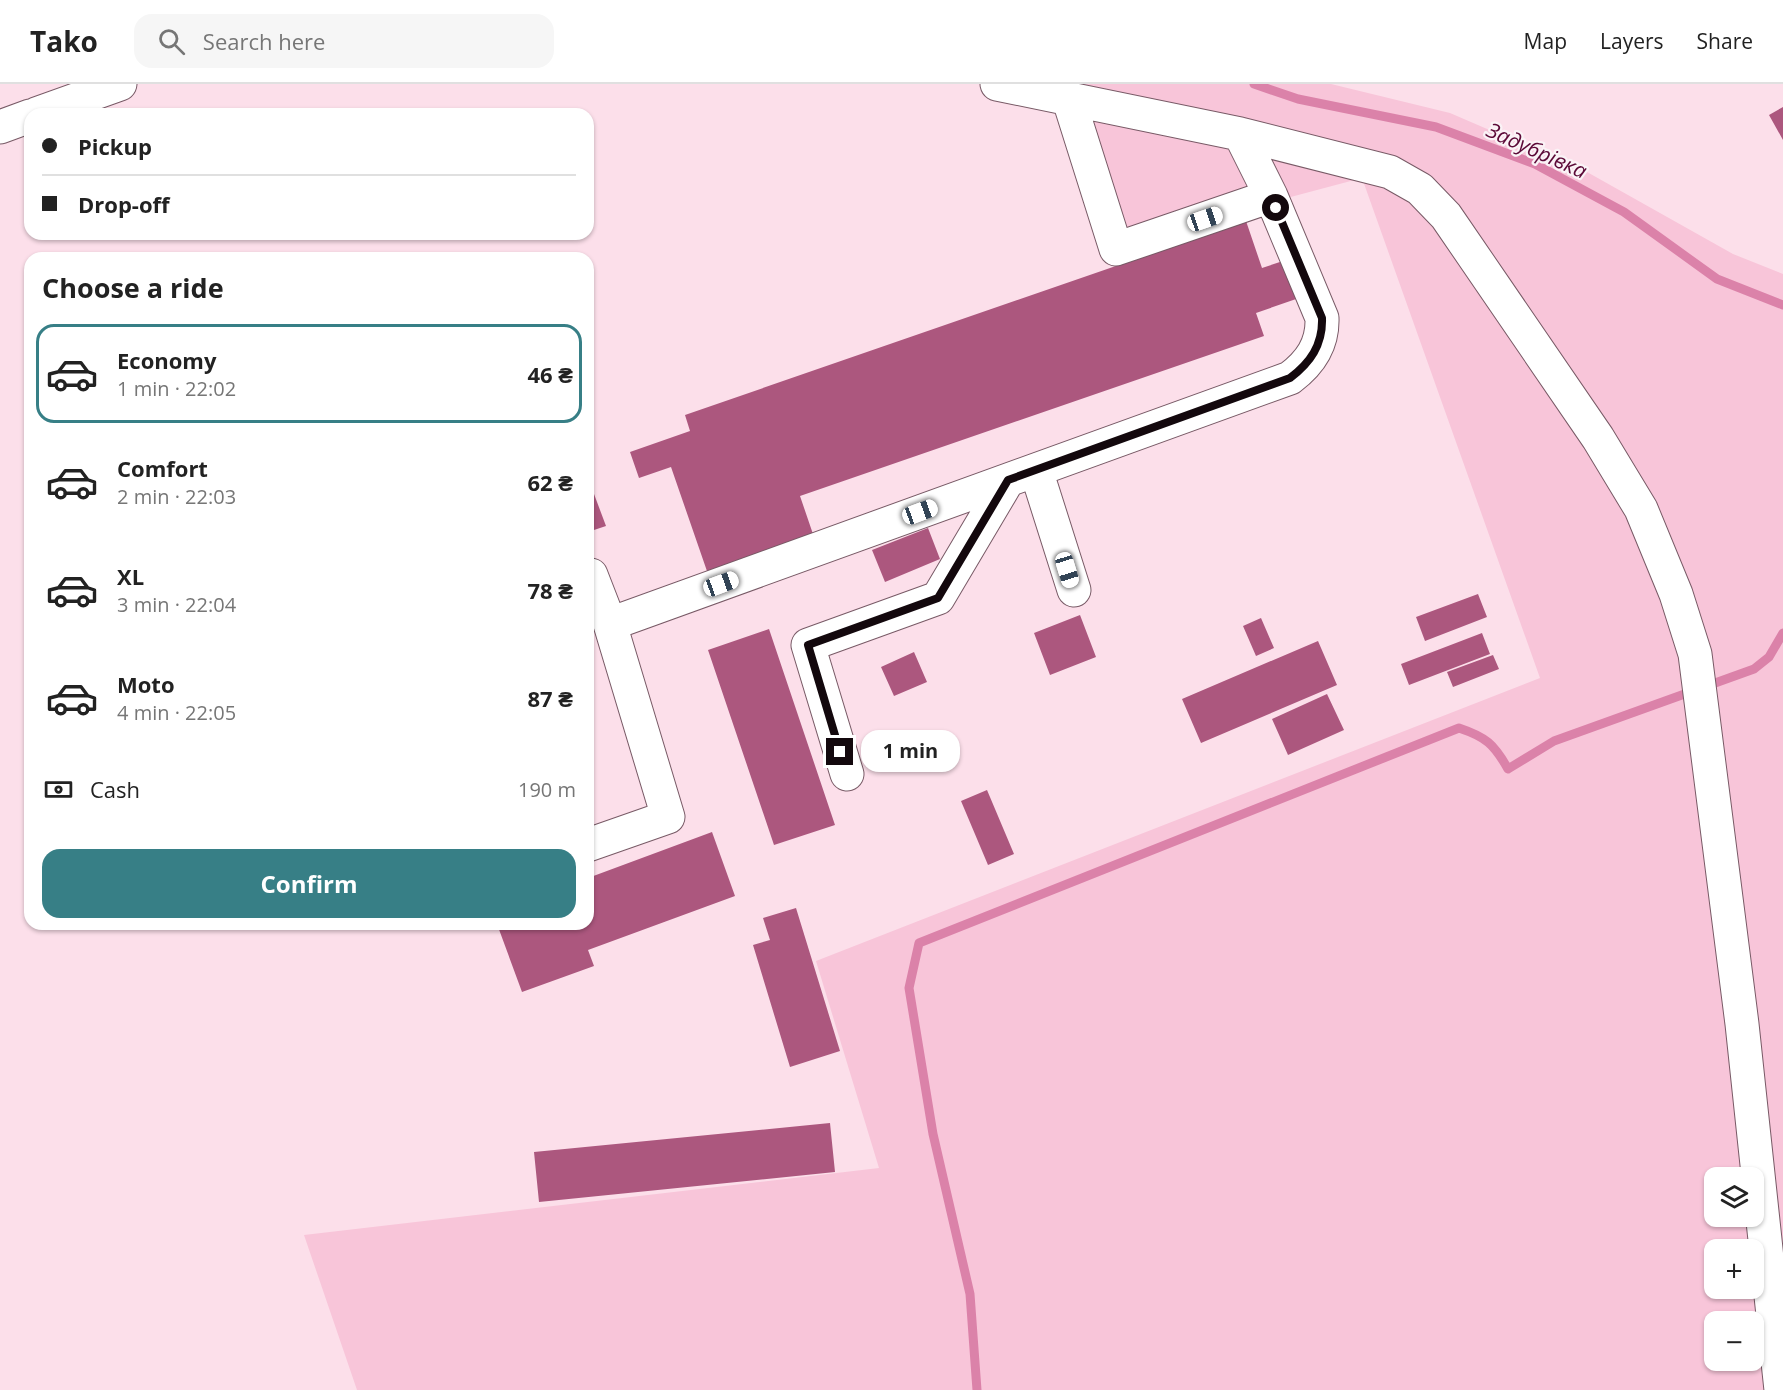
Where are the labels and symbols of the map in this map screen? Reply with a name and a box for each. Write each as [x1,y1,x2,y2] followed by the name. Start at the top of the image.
[1482,115,1592,185] water label: Задубрівка
[1262,194,1289,221] route start
[1185,205,1225,233] car
[900,497,940,527] car
[1053,550,1081,590] car
[701,569,741,599] car
[861,731,960,773] callout: 1 min
[826,738,853,765] route end

